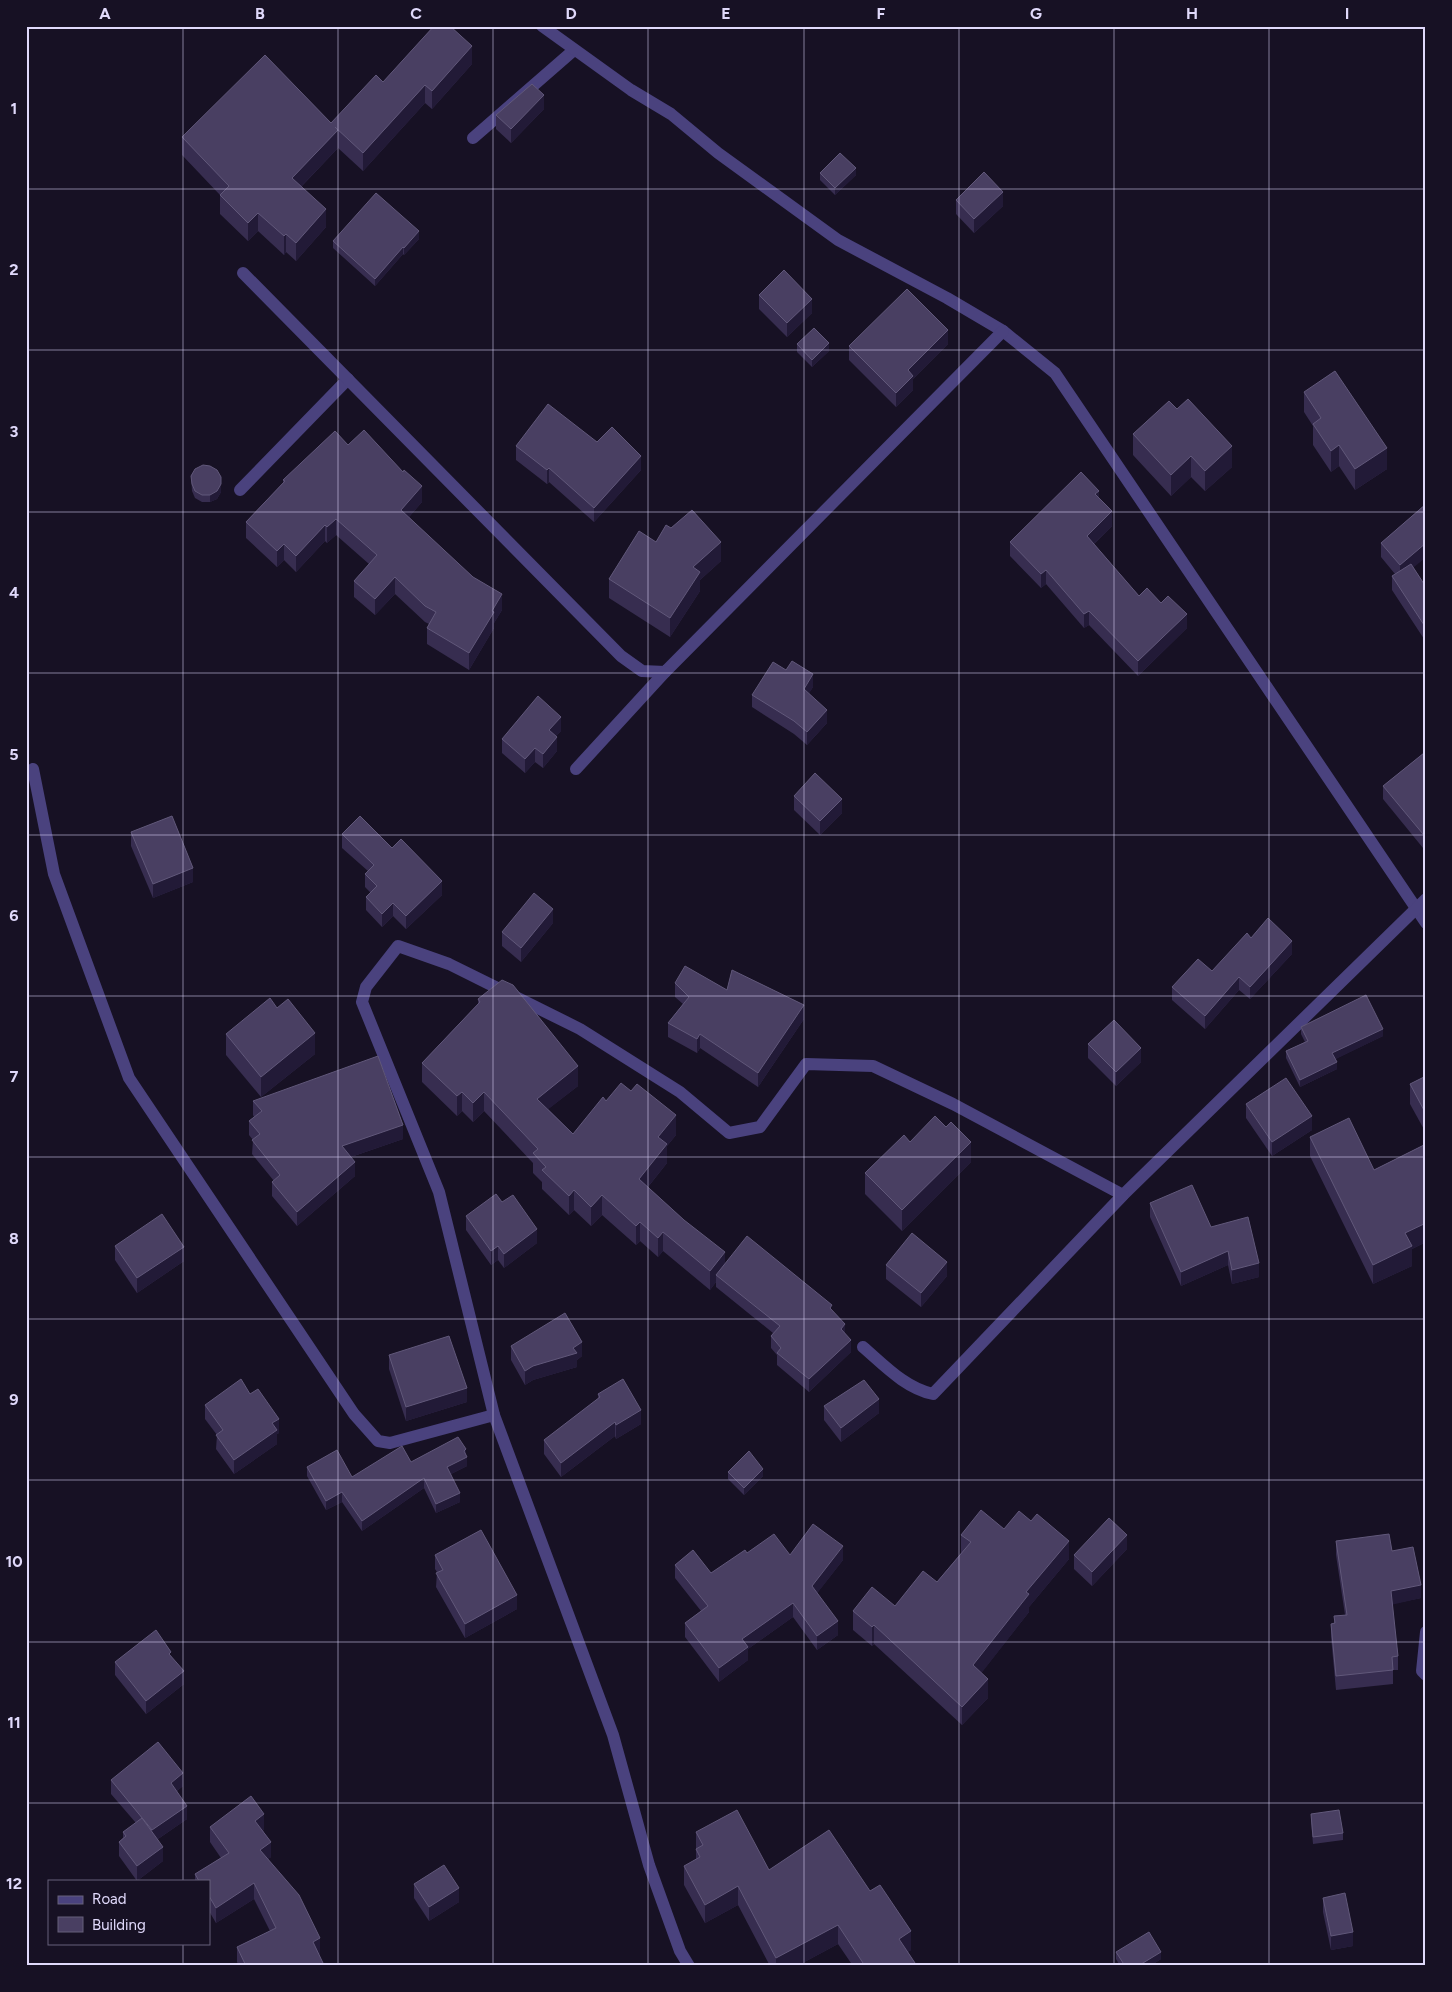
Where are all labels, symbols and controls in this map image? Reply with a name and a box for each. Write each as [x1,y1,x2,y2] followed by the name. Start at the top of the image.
[99,4,111,23] text: A
[255,4,265,23] text: B
[410,4,422,23] text: C
[565,4,577,23] text: D
[721,4,731,23] text: E
[877,4,886,23] text: F
[1030,4,1042,23] text: G
[1186,4,1198,23] text: H
[1345,4,1349,23] text: I
[11,99,17,118] text: 1
[9,260,19,279] text: 2
[10,422,19,441] text: 3
[9,583,19,602] text: 4
[9,745,19,764] text: 5
[9,906,19,925] text: 6
[10,1067,19,1086] text: 7
[9,1229,19,1248] text: 8
[9,1390,19,1409] text: 9
[5,1552,23,1571] text: 10
[7,1713,21,1732] text: 11
[6,1874,22,1893] text: 12
[48,1880,210,1944] legend
[92,1890,127,1908] text: Road
[92,1916,146,1934] text: Building

